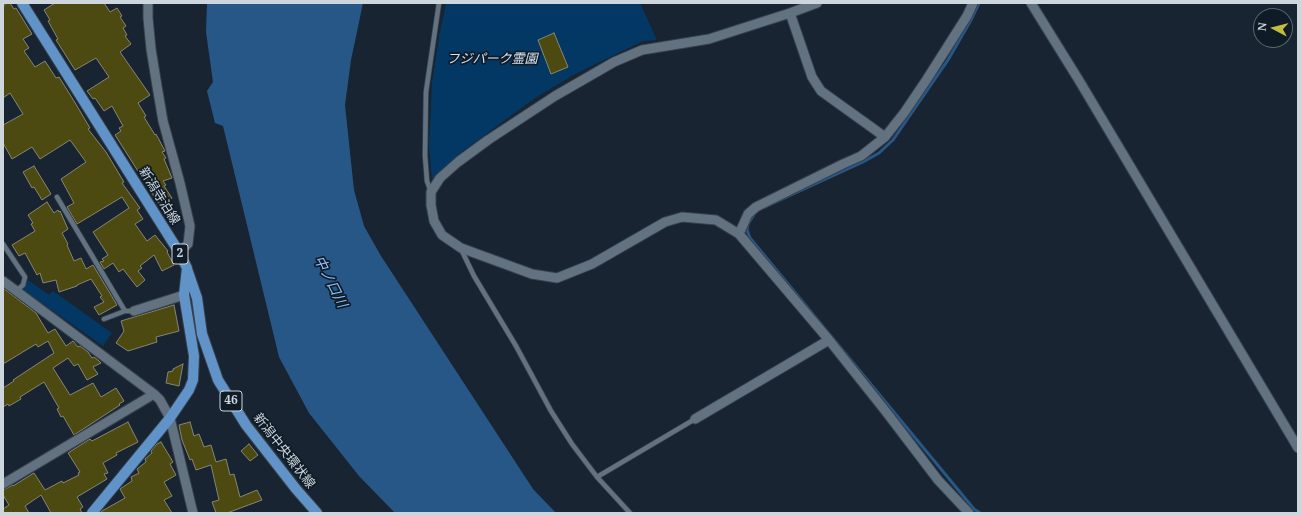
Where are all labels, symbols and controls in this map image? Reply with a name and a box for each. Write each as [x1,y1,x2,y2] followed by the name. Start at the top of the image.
[1253,8,1293,48] north arrow
[1254,21,1270,32] text: N
[447,51,537,67] park label: フジパーク霊園
[135,164,183,228] street label: 新潟寺泊線
[172,244,188,264] road number: 2
[310,253,350,311] water label: 中ノ口川
[220,391,242,411] road number: 46
[250,410,318,492] street label: 新潟中央環状線

